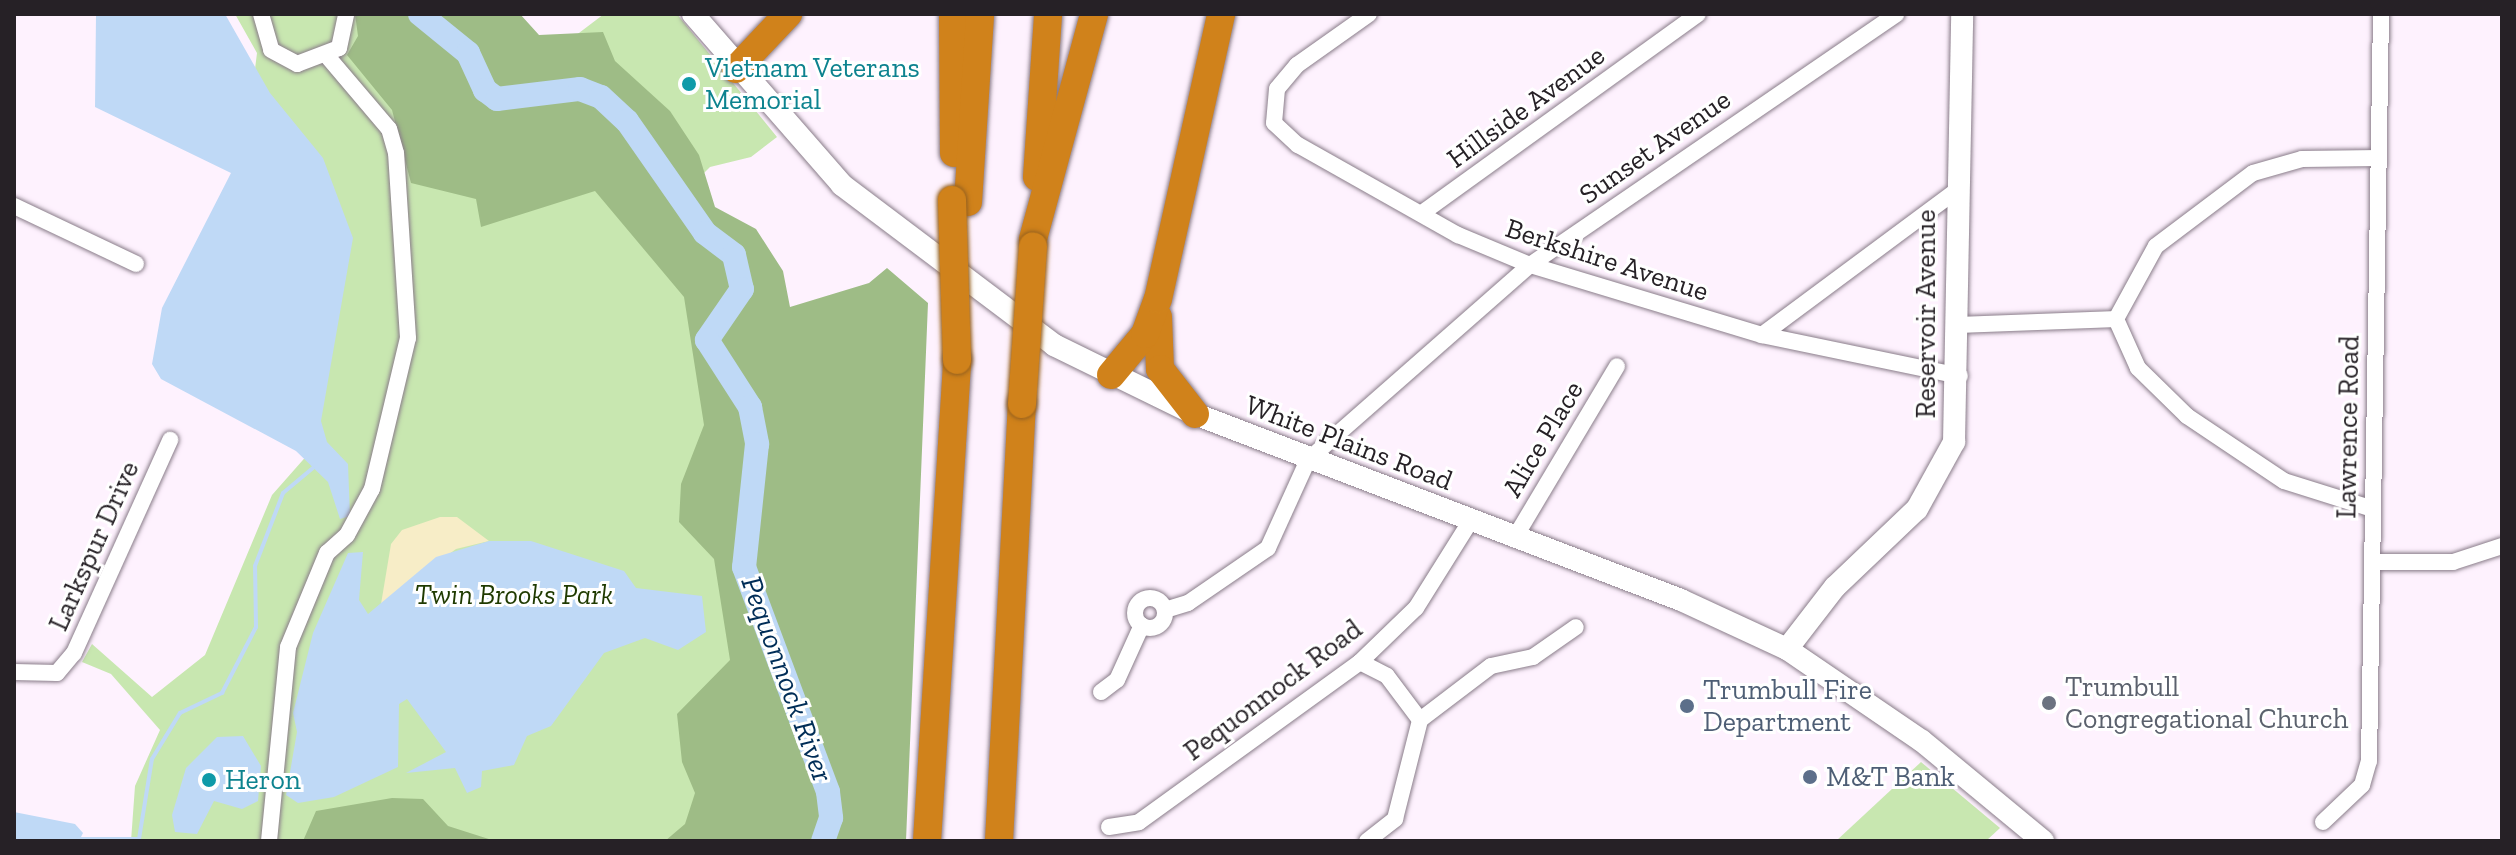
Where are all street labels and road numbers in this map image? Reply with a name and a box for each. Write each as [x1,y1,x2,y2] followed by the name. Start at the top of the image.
[1440,38,1612,176] street label: Hillside Avenue
[1573,82,1737,212] street label: Sunset Avenue
[1909,209,1943,419] street label: Reservoir Avenue
[1501,211,1713,309] street label: Berkshire Avenue
[2330,335,2366,519] street label: Lawrence Road
[1495,375,1591,503] street label: Alice Place
[1241,388,1457,498] street label: White Plains Road
[42,456,146,636] street label: Larkspur Drive
[1177,612,1369,768] street label: Pequonnock Road

